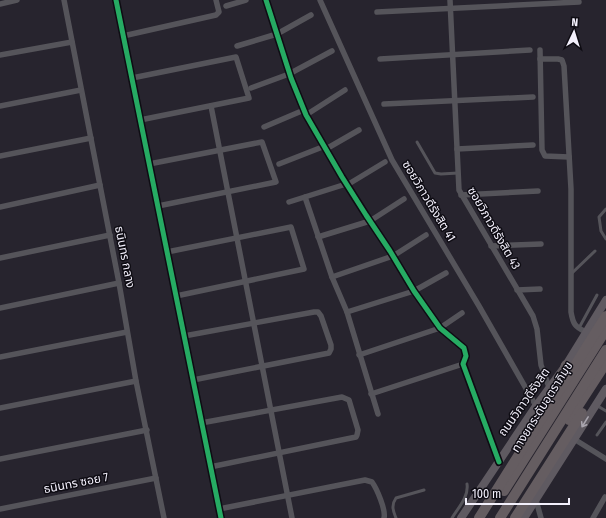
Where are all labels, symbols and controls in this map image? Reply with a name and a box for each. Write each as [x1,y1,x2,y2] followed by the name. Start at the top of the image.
[554,12,594,52] north arrow
[571,16,578,29] text: N
[399,158,459,244] street label: ซอยวิภาวดีรังสิต 41
[465,184,523,272] street label: ซอยวิภาวดีรังสิต 43
[112,225,138,289] street label: ธนินทร กลาง
[509,359,575,455] street label: ทางยกระดับอุตราภิมุข
[495,365,553,439] street label: ถนนวิภาวดีรังสิต
[581,416,589,427] one-way arrow
[42,470,110,496] street label: ธนินทร ซอย 7
[466,480,569,506] scale bar
[472,487,501,501] text: 100 m

